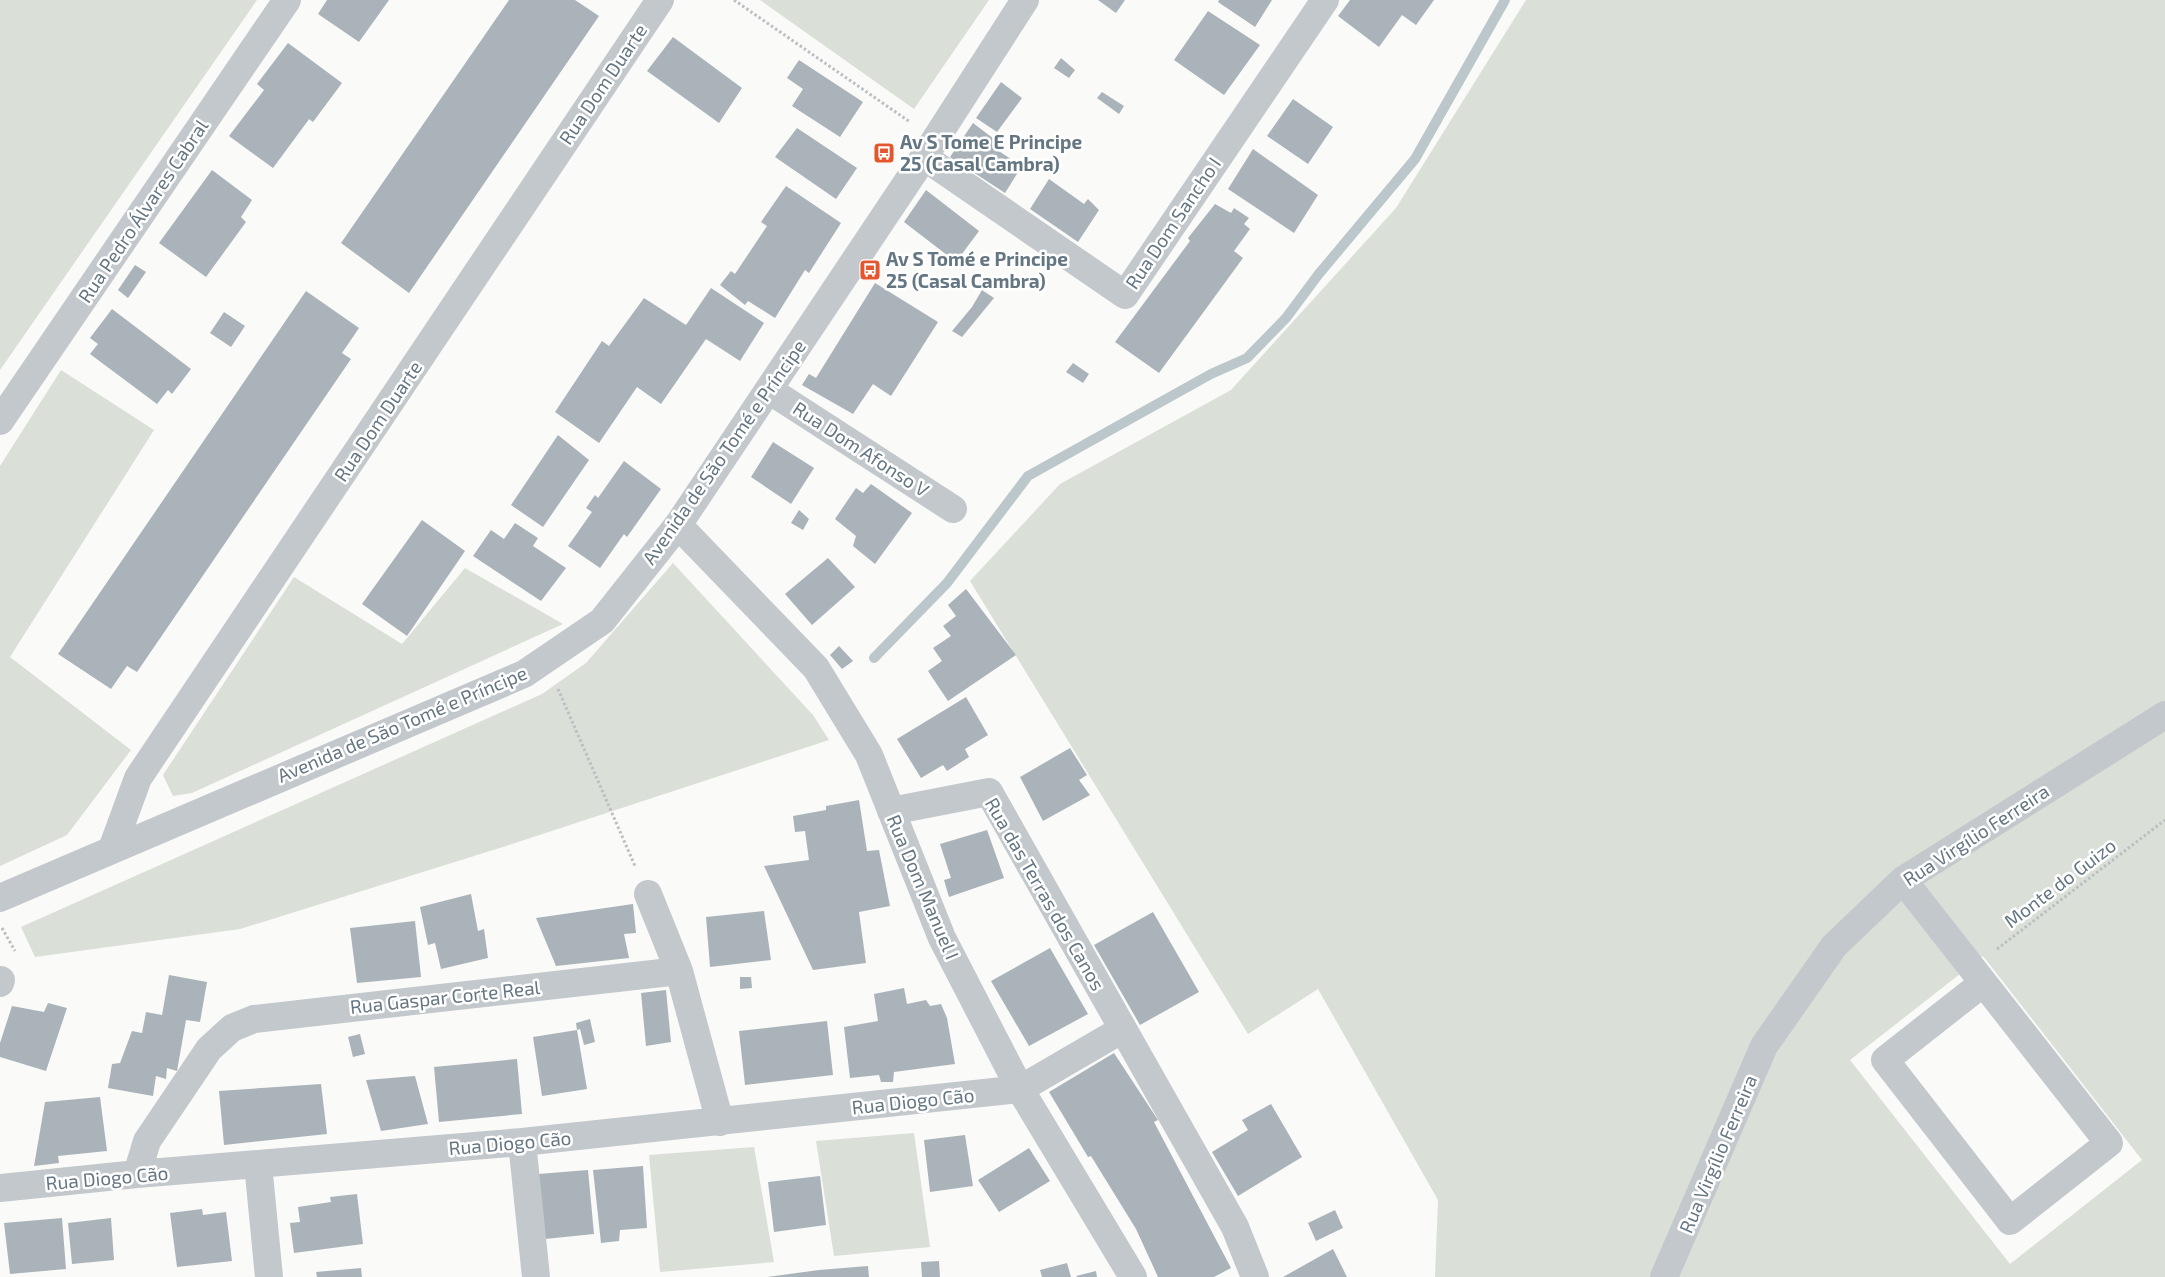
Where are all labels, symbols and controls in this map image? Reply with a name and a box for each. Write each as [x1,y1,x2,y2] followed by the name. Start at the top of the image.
[554,19,651,148] street label: Rua Dom Duarte
[73,114,213,307] street label: Rua Pedro Álvares Cabral
[900,130,1082,175] place label: Av S Tome E Principe 25 (Casal Cambra)
[872,141,896,165] bus stop icon: Av S Tome E Principe 25 (Casal Cambra)
[1120,152,1225,293] street label: Rua Dom Sancho I
[886,247,1068,292] place label: Av S Tomé e Principe 25 (Casal Cambra)
[858,258,882,282] bus stop icon: Av S Tomé e Principe 25 (Casal Cambra)
[637,335,810,568] street label: Avenida de São Tomé e Príncipe
[329,356,426,485] street label: Rua Dom Duarte
[789,396,934,501] street label: Rua Dom Afonso V
[274,660,530,787] street label: Avenida de São Tomé e Príncipe
[1898,779,2053,890] street label: Rua Virgílio Ferreira
[981,793,1110,994] street label: Rua das Terras dos Canos
[883,811,964,963] street label: Rua Dom Manuel I
[1999,833,2120,932] street label: Monte do Guizo
[349,975,541,1018] street label: Rua Gaspar Corte Real
[1674,1071,1761,1236] street label: Rua Virgílio Ferreira
[851,1083,975,1118] street label: Rua Diogo Cão
[448,1126,572,1159] street label: Rua Diogo Cão
[45,1161,169,1194] street label: Rua Diogo Cão

